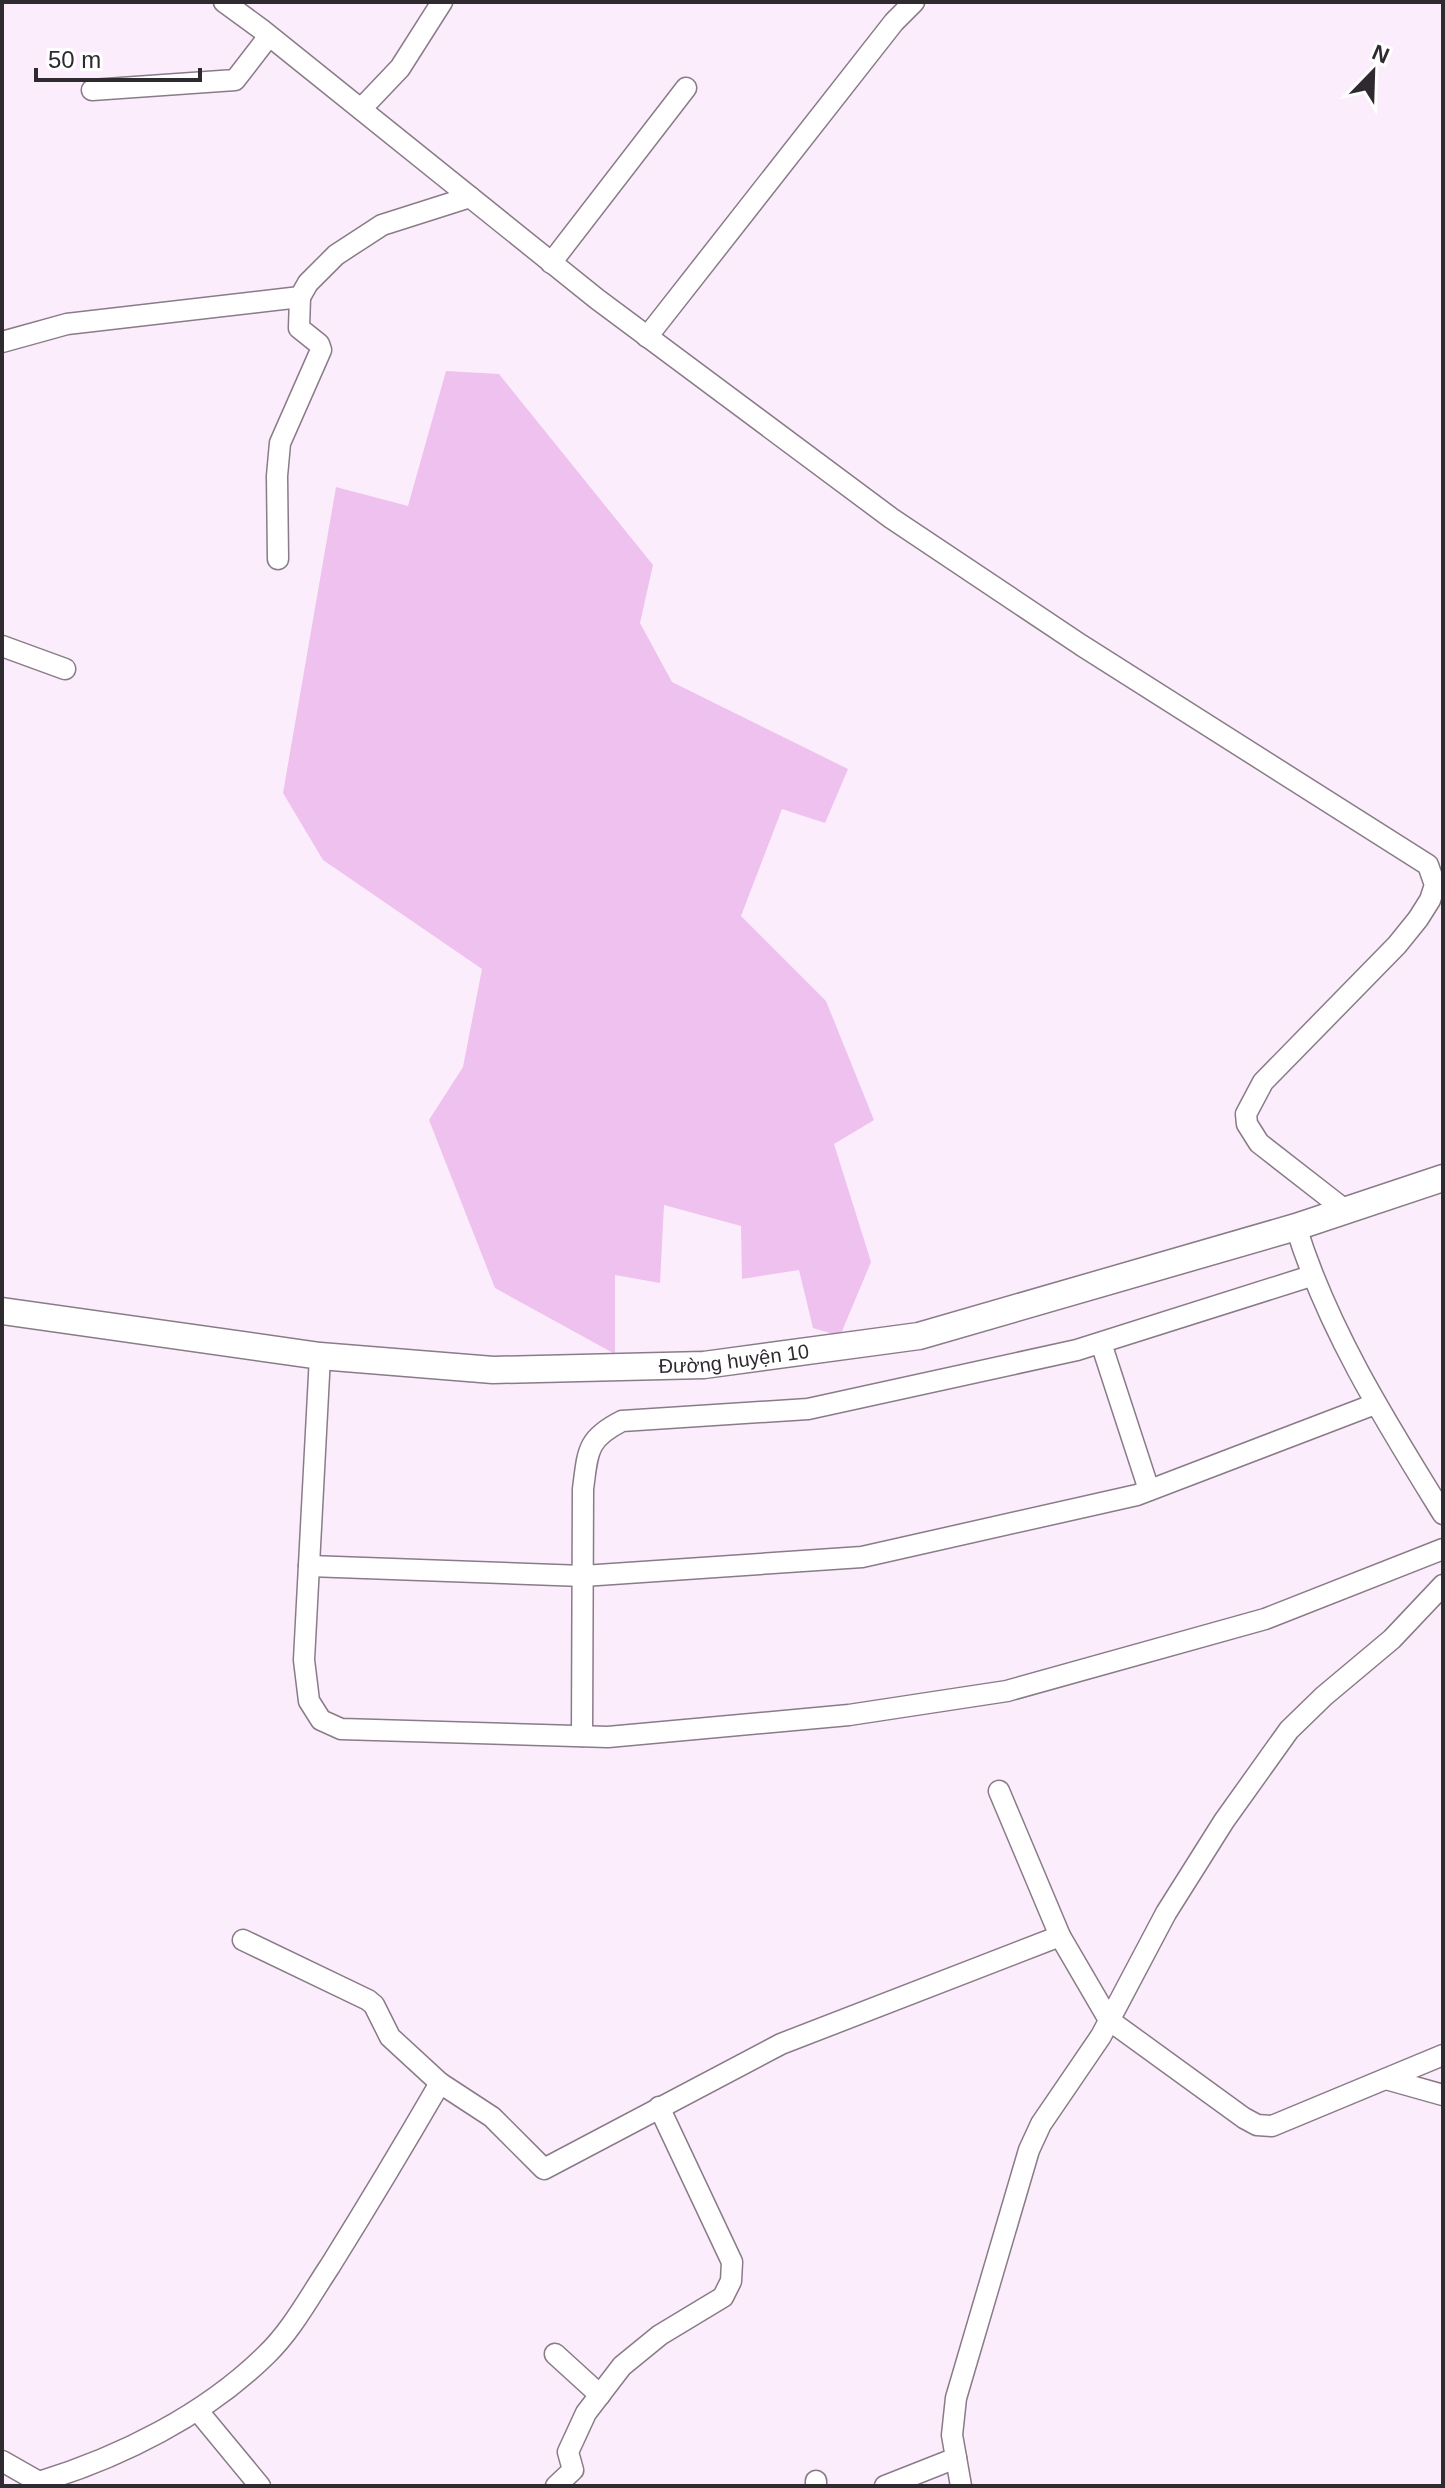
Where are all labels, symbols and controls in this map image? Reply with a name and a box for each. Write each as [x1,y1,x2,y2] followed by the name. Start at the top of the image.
[36,32,200,82] scale bar
[1333,32,1413,112] north arrow
[1368,39,1393,69] text: N
[48,46,101,73] text: 50 m
[658,1340,810,1377] street label: Đường huyện 10

